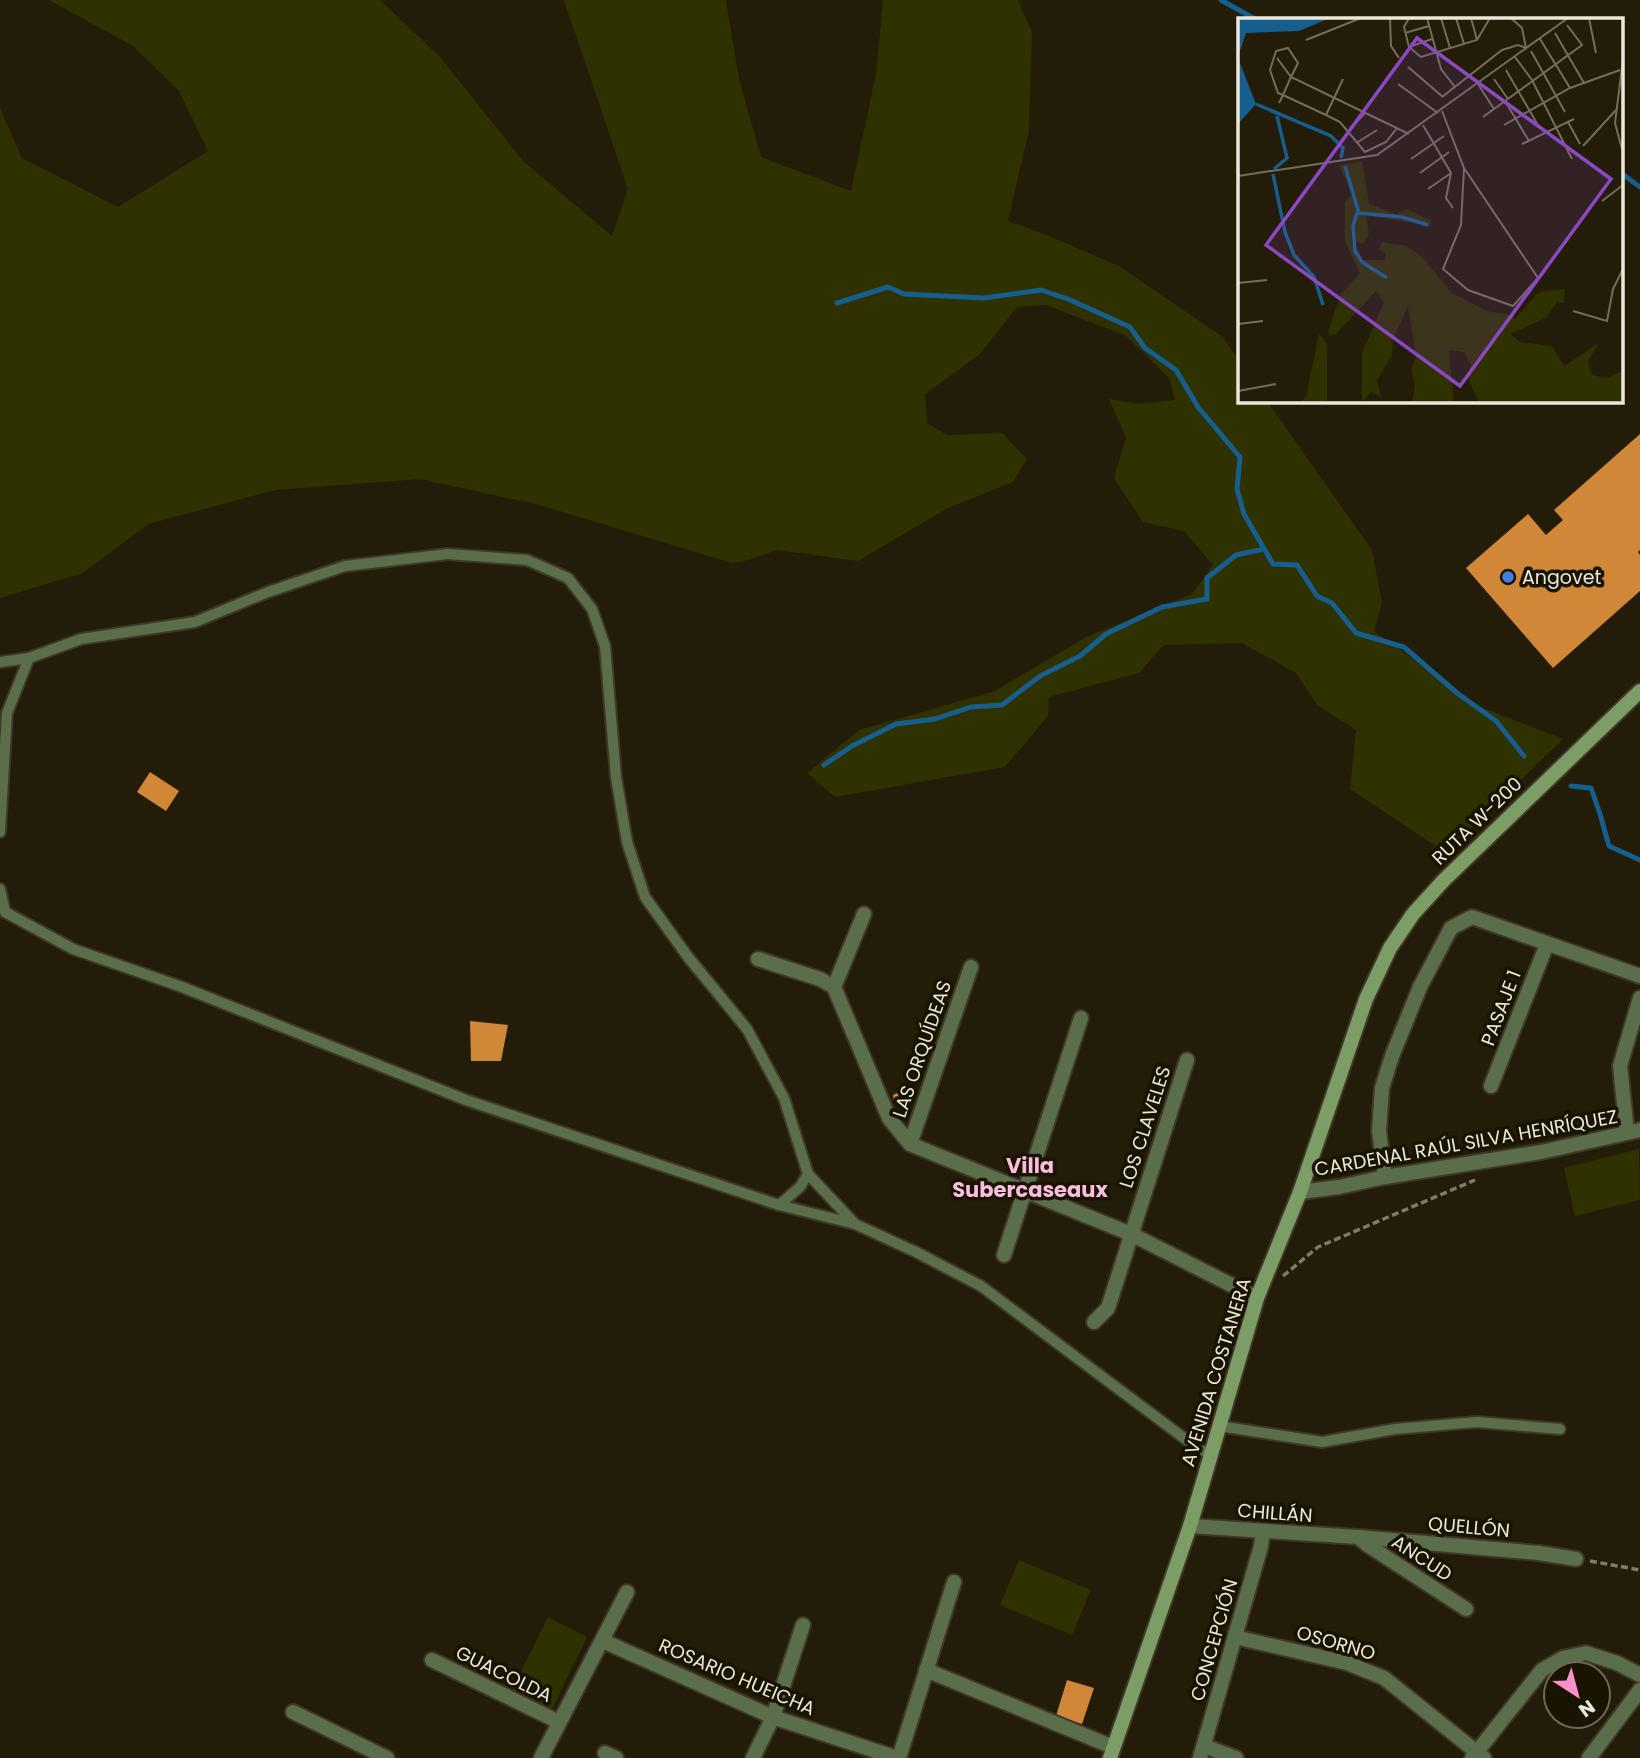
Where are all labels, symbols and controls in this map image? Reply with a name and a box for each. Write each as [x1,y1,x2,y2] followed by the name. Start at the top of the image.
[1238,18,1622,402] inset map
[1522,564,1601,591] place label: Angovet
[1500,569,1516,585] marker: Angovet
[1426,771,1528,871] street label: RUTA W-200
[1474,966,1528,1050] street label: PASAJE 1
[886,977,958,1121] street label: LAS ORQUÍDEAS
[1113,1063,1177,1191] street label: LOS CLAVELES
[1312,1103,1620,1183] street label: CARDENAL RAÚL SILVA HENRÍQUEZ
[952,1151,1108,1204] district label: Villa Subercaseaux
[1174,1274,1258,1470] street label: AVENIDA COSTANERA
[1237,1497,1313,1529] street label: CHILLÁN
[1427,1510,1511,1544] street label: QUELLÓN
[1387,1528,1457,1588] street label: ANCUD
[1184,1576,1244,1704] street label: CONCEPCIÓN
[1293,1619,1379,1667] street label: OSORNO
[655,1632,820,1722] street label: ROSARIO HUEICHA
[451,1639,557,1709] street label: GUACOLDA
[1542,1660,1612,1730] north arrow
[1573,1693,1600,1723] text: N

